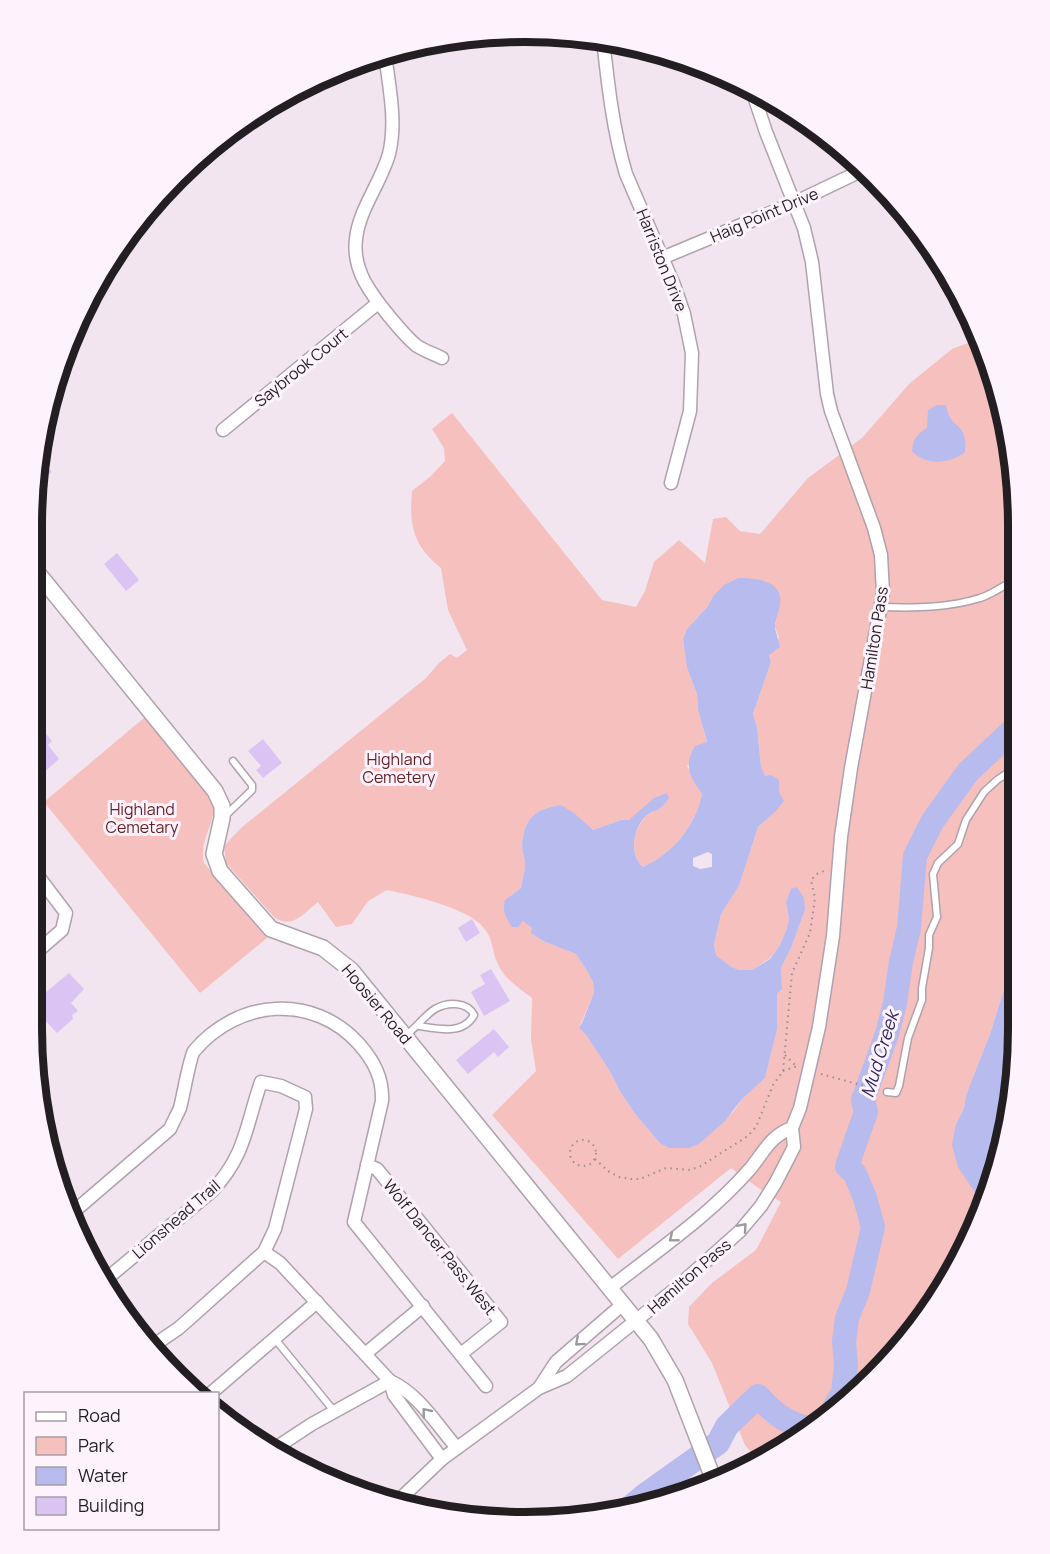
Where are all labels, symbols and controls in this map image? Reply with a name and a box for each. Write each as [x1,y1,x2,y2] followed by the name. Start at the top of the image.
[707,182,821,248] street label: Haig Point Drive
[631,205,693,315] street label: Harriston Drive
[250,322,352,412] street label: Saybrook Court
[855,585,893,691] street label: Hamilton Pass
[363,748,436,788] park label: Highland Cemetery
[106,798,179,838] park label: Highland Cemetary
[337,959,417,1049] street label: Hoosier Road
[854,1005,904,1100] water label: Mud Creek
[127,1175,225,1263] street label: Lionshead Trail
[378,1175,502,1319] street label: Wolf Dancer Pass West
[736,1223,747,1234] one-way arrow
[669,1230,680,1241] one-way arrow
[642,1234,736,1318] street label: Hamilton Pass
[575,1335,586,1346] one-way arrow
[24,1392,219,1530] legend
[78,1403,121,1427] text: Road
[422,1407,433,1418] one-way arrow
[78,1433,115,1457] text: Park
[78,1463,128,1487] text: Water
[78,1493,144,1517] text: Building

